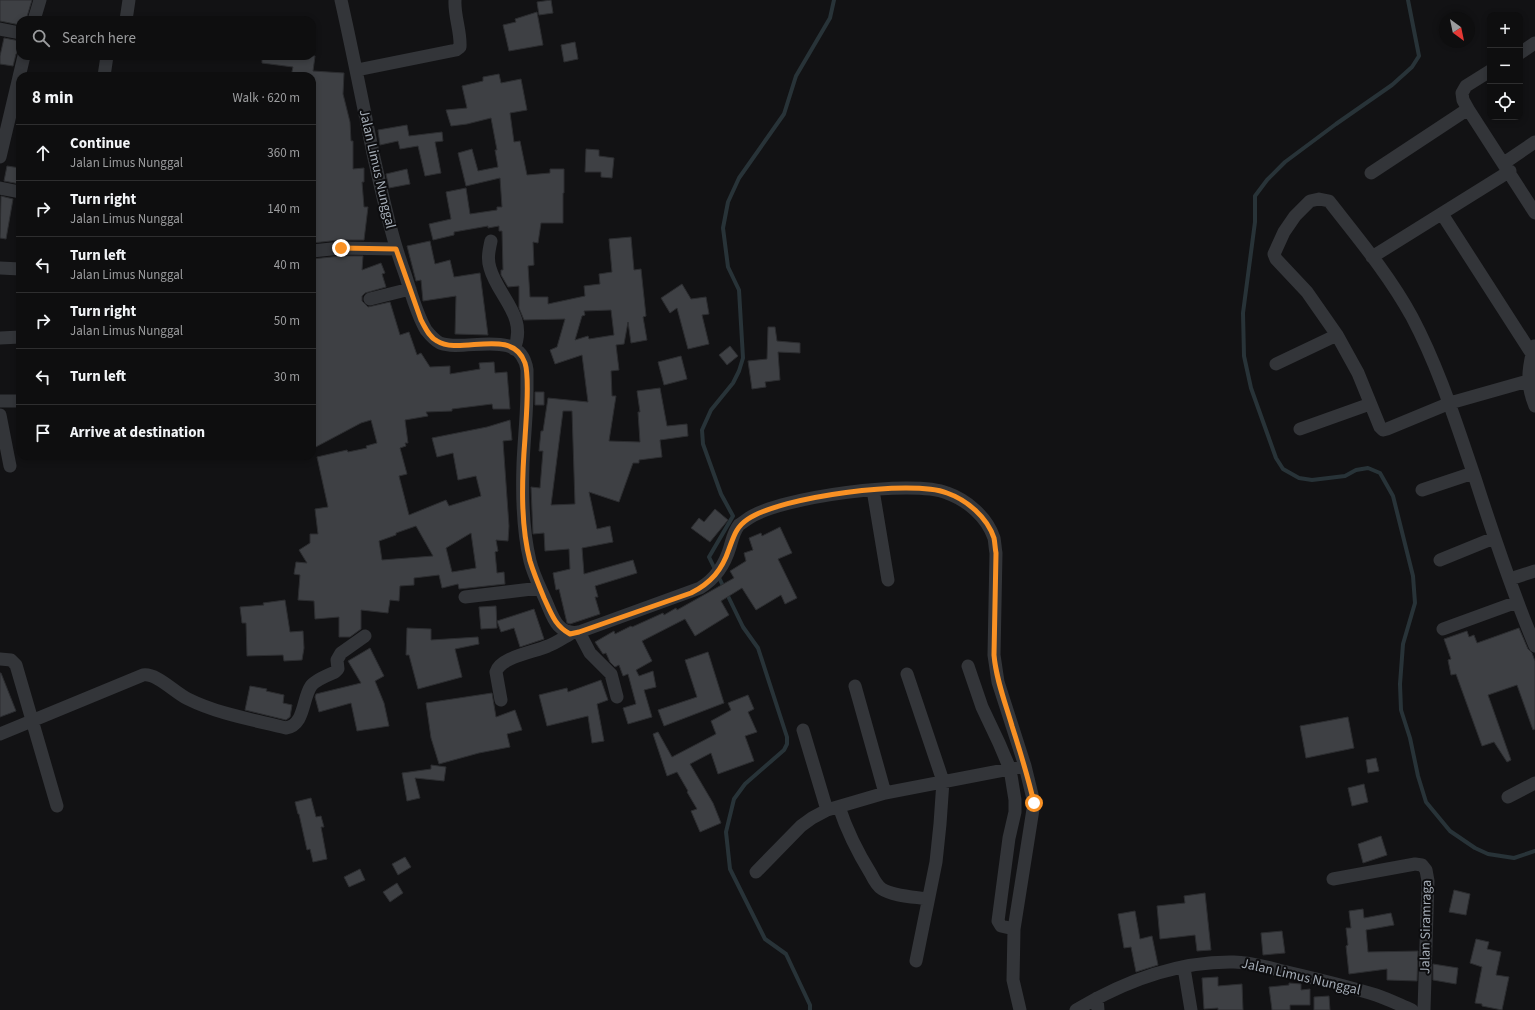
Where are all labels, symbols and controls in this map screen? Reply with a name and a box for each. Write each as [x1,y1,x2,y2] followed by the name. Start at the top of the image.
[1439,12,1475,48] north arrow
[1487,12,1523,120] map controls
[1487,12,1523,48] button: +
[16,16,316,60] search box
[30,27,52,49] icon: search
[62,28,136,49] text: Search here
[1487,48,1523,84] button: −
[1487,84,1523,120] button: locate
[32,86,73,110] text: 8 min
[232,89,300,107] text: Walk · 620 m
[354,107,401,231] street label: Jalan Limus Nunggal
[70,133,130,154] text: Continue
[32,142,54,164] icon: ahead
[267,144,300,162] text: 360 m
[70,154,183,172] text: Jalan Limus Nunggal
[70,189,136,210] text: Turn right
[32,198,54,220] icon: right
[267,200,300,218] text: 140 m
[70,210,183,228] text: Jalan Limus Nunggal
[332,239,350,257] route end
[70,245,126,266] text: Turn left
[32,254,54,276] icon: left
[274,256,300,274] text: 40 m
[70,266,183,284] text: Jalan Limus Nunggal
[70,301,136,322] text: Turn right
[32,310,54,332] icon: right
[274,312,300,330] text: 50 m
[70,322,183,340] text: Jalan Limus Nunggal
[32,366,54,388] icon: left
[70,366,126,387] text: Turn left
[274,368,300,386] text: 30 m
[32,422,54,444] icon: arrive
[70,422,205,443] text: Arrive at destination
[1025,794,1043,812] route start
[1415,880,1437,974] street label: Jalan Siramraga
[1239,954,1363,1001] street label: Jalan Limus Nunggal

